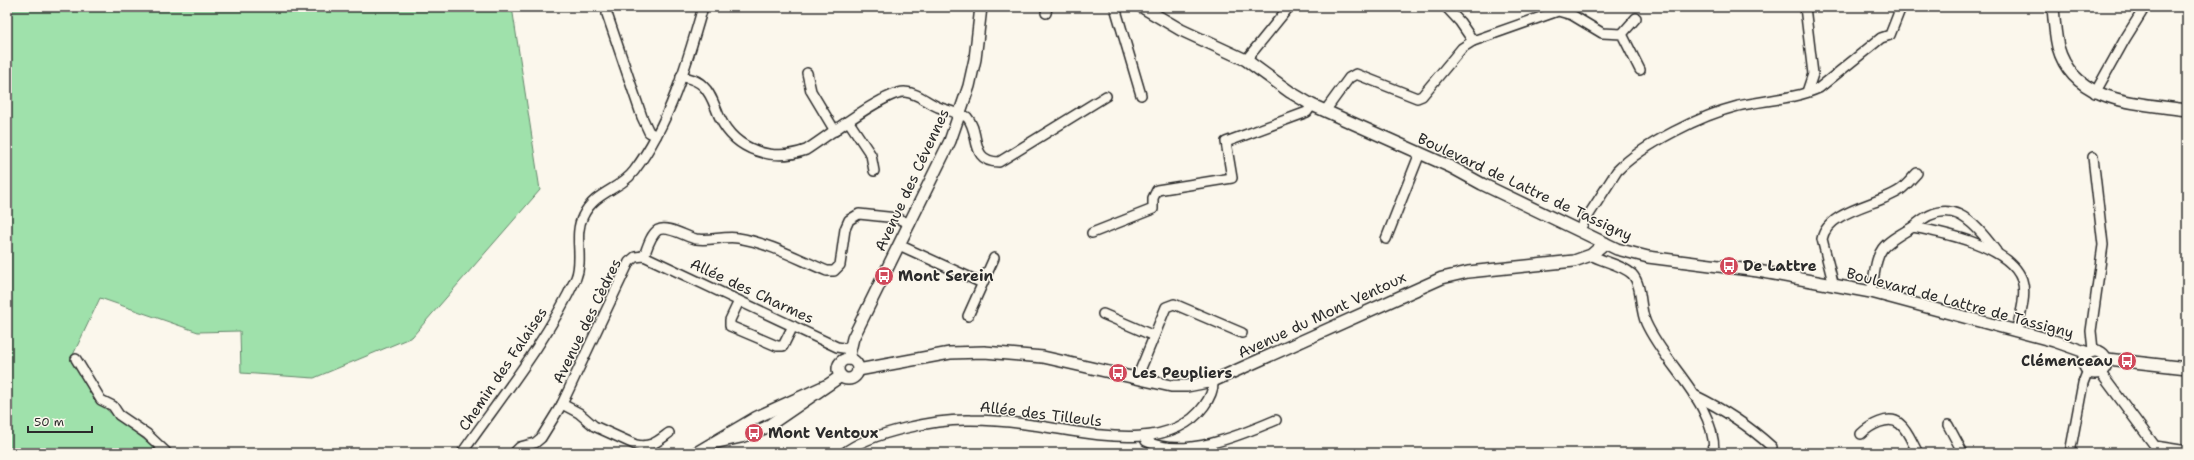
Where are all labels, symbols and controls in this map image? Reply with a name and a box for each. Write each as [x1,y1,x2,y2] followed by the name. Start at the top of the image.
[870,105,954,255] street label: Avenue des Cévennes
[1414,128,1636,246] street label: Boulevard de Lattre de Tassigny
[687,254,817,328] street label: Allée des Charmes
[548,255,626,387] street label: Avenue des Cèdres
[1718,255,1740,277] bus stop icon: De Lattre
[1743,256,1817,276] place label: De Lattre
[1844,263,2076,343] street label: Boulevard de Lattre de Tassigny
[873,265,895,287] bus stop icon: Mont Serein
[898,266,993,286] place label: Mont Serein
[1235,267,1409,363] street label: Avenue du Mont Ventoux
[454,303,552,435] street label: Chemin des Falaises
[2116,350,2138,372] bus stop icon: Clémenceau
[2021,351,2113,371] place label: Clémenceau
[1107,362,1129,384] bus stop icon: Les Peupliers
[1132,363,1233,383] place label: Les Peupliers
[979,397,1103,431] street label: Allée des Tilleuls
[28,408,92,434] scale bar
[34,414,64,430] text: 50 m
[743,422,765,444] bus stop icon: Mont Ventoux
[768,423,879,443] place label: Mont Ventoux

